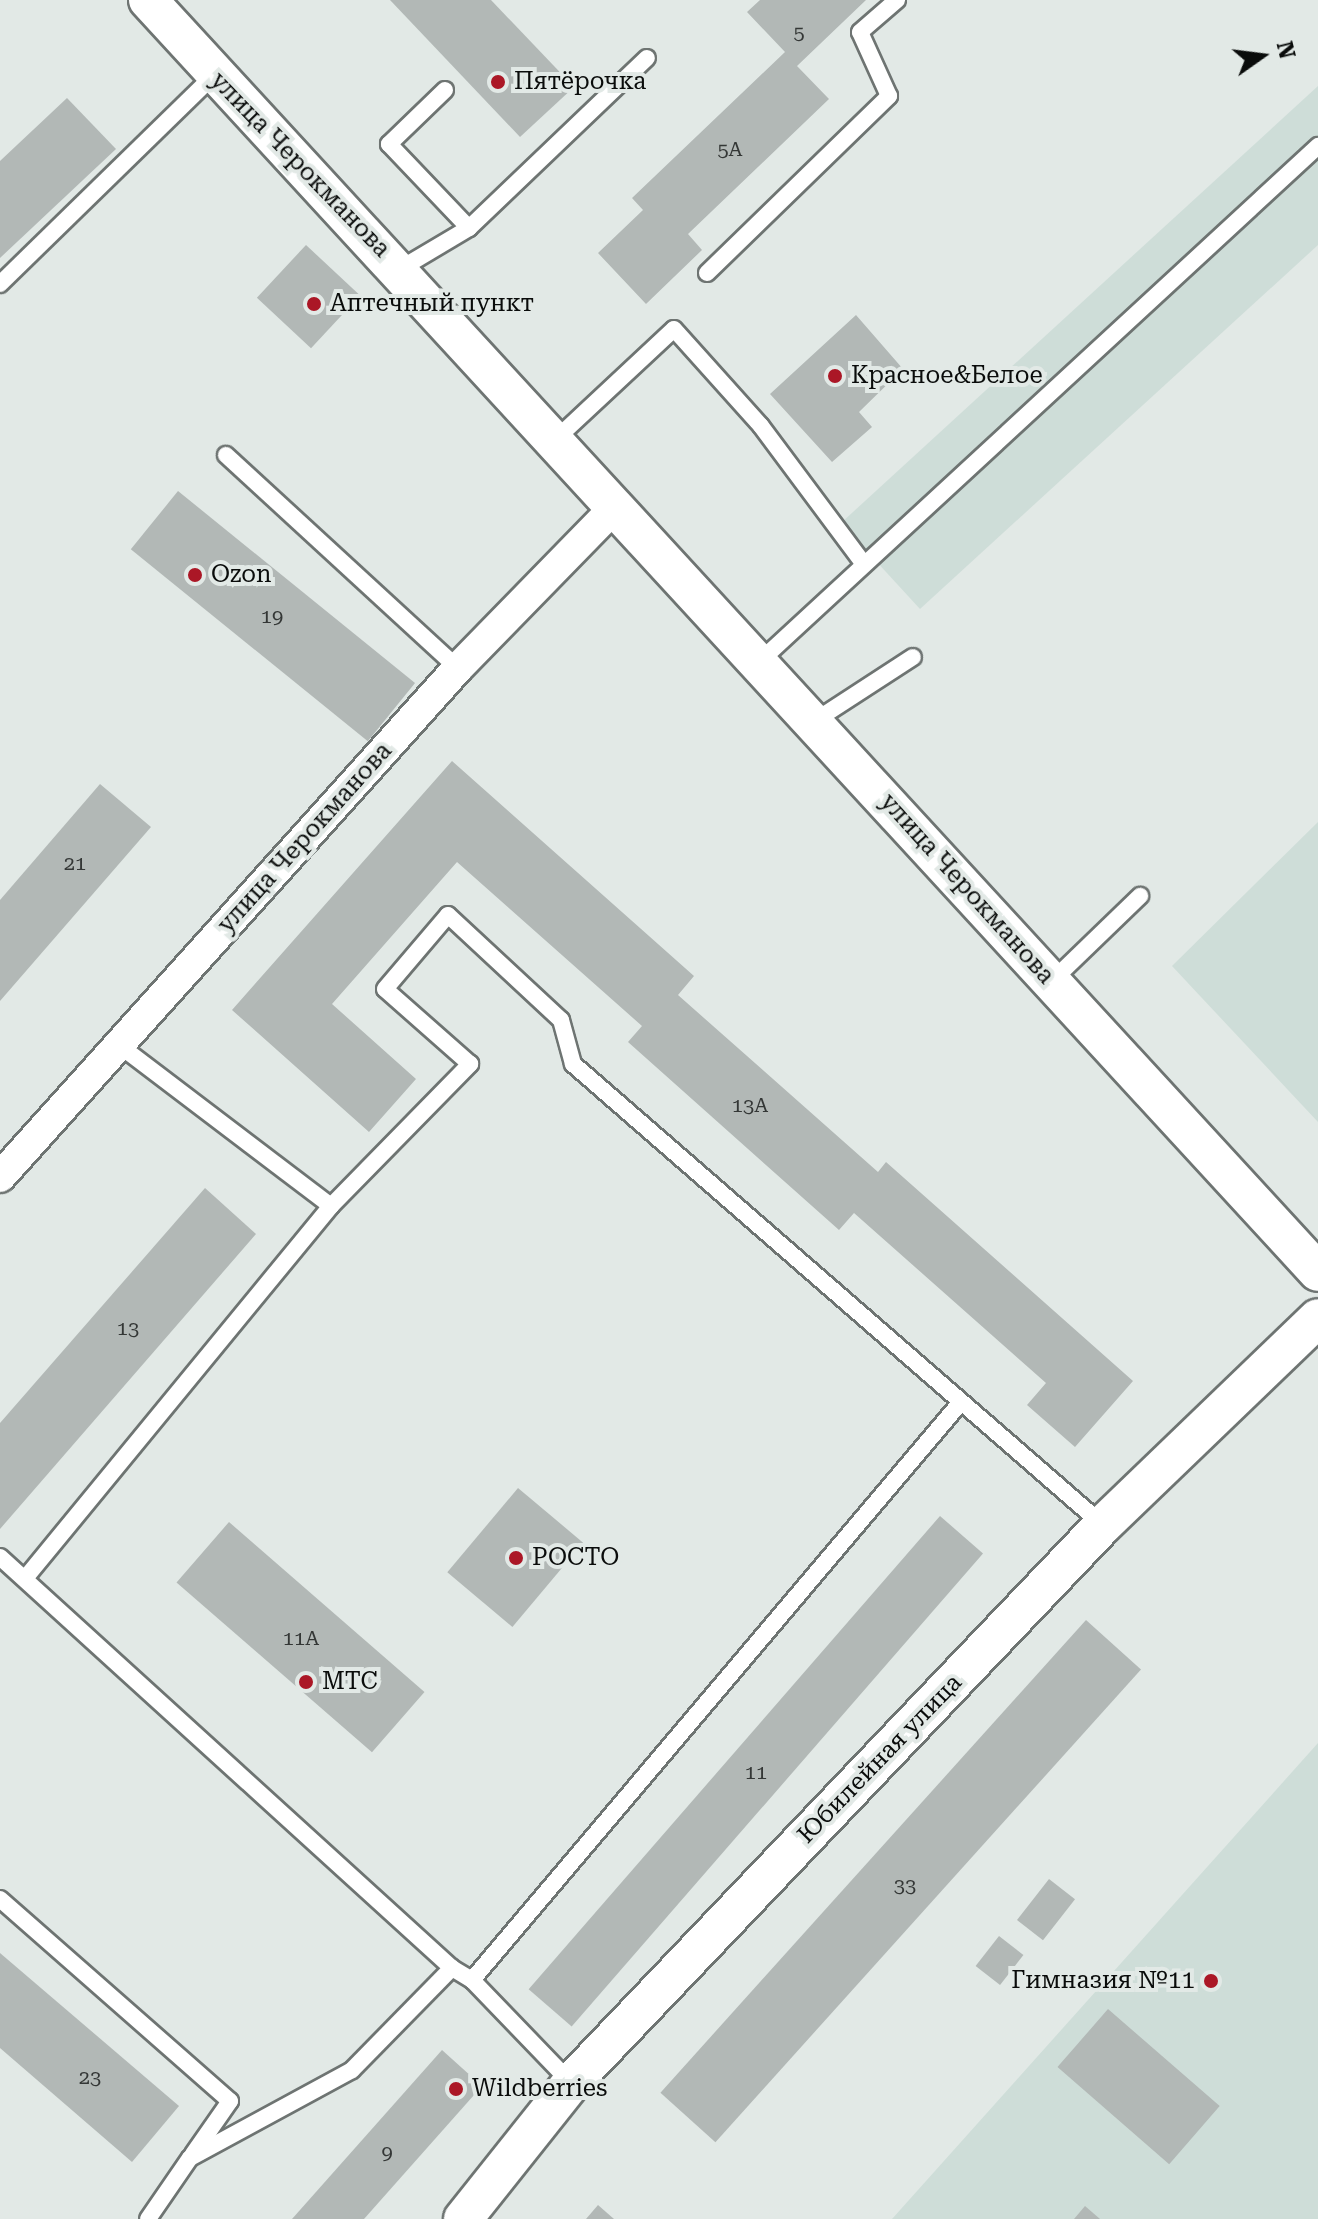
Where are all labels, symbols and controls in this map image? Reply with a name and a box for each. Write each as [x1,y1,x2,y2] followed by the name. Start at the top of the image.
[1222,16,1302,96] north arrow
[793,20,805,44] house number: 5
[1272,39,1300,61] text: N
[204,67,396,263] street label: улица Черокманова
[514,68,646,96] place label: Пятёрочка
[489,73,507,91] marker: Пятёрочка
[717,137,743,161] house number: 5А
[330,290,534,318] place label: Аптечный пункт
[305,295,323,313] marker: Аптечный пункт
[851,362,1043,390] place label: Красное&Белое
[826,367,844,385] marker: Красное&Белое
[211,561,272,589] place label: Ozon
[186,566,204,584] marker: Ozon
[261,604,283,628] house number: 19
[212,737,398,939] street label: улица Черокманова
[874,788,1060,990] street label: улица Черокманова
[64,851,86,875] house number: 21
[732,1093,768,1117] house number: 13А
[117,1316,139,1340] house number: 13
[532,1544,619,1572] place label: РОСТО
[507,1549,525,1567] marker: РОСТО
[283,1626,319,1650] house number: 11А
[322,1668,378,1696] place label: МТС
[792,1669,968,1849] street label: Юбилейная улица
[297,1673,315,1691] marker: МТС
[745,1760,767,1784] house number: 11
[894,1873,916,1897] house number: 33
[1011,1967,1195,1995] place label: Гимназия №11
[1202,1972,1220,1990] marker: Гимназия №11
[79,2065,101,2089] house number: 23
[472,2075,607,2103] place label: Wildberries
[447,2080,465,2098] marker: Wildberries
[381,2140,393,2164] house number: 9

